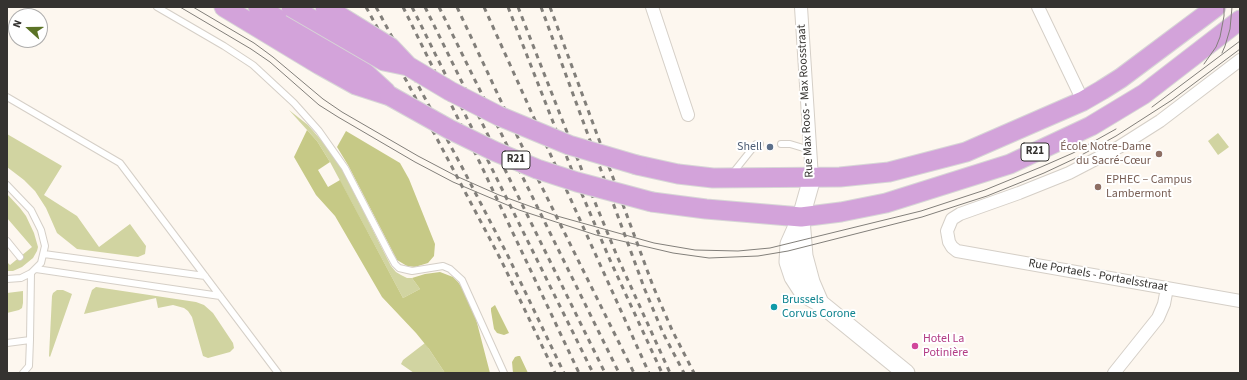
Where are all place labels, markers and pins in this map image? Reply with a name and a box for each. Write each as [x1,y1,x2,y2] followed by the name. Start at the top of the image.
[737,140,762,154] place label: Shell
[1060,140,1151,168] place label: École Notre-Dame du Sacré-Cœur
[765,142,775,152] marker: Shell
[1154,149,1164,159] marker: École Notre-Dame du Sacré-Cœur
[1106,173,1192,201] place label: EPHEC – Campus Lambermont
[1093,182,1103,192] marker: EPHEC – Campus Lambermont
[782,293,856,321] place label: Brussels Corvus Corone
[769,302,779,312] marker: Brussels Corvus Corone
[923,332,968,360] place label: Hotel La Potinière
[910,341,920,351] marker: Hotel La Potinière

